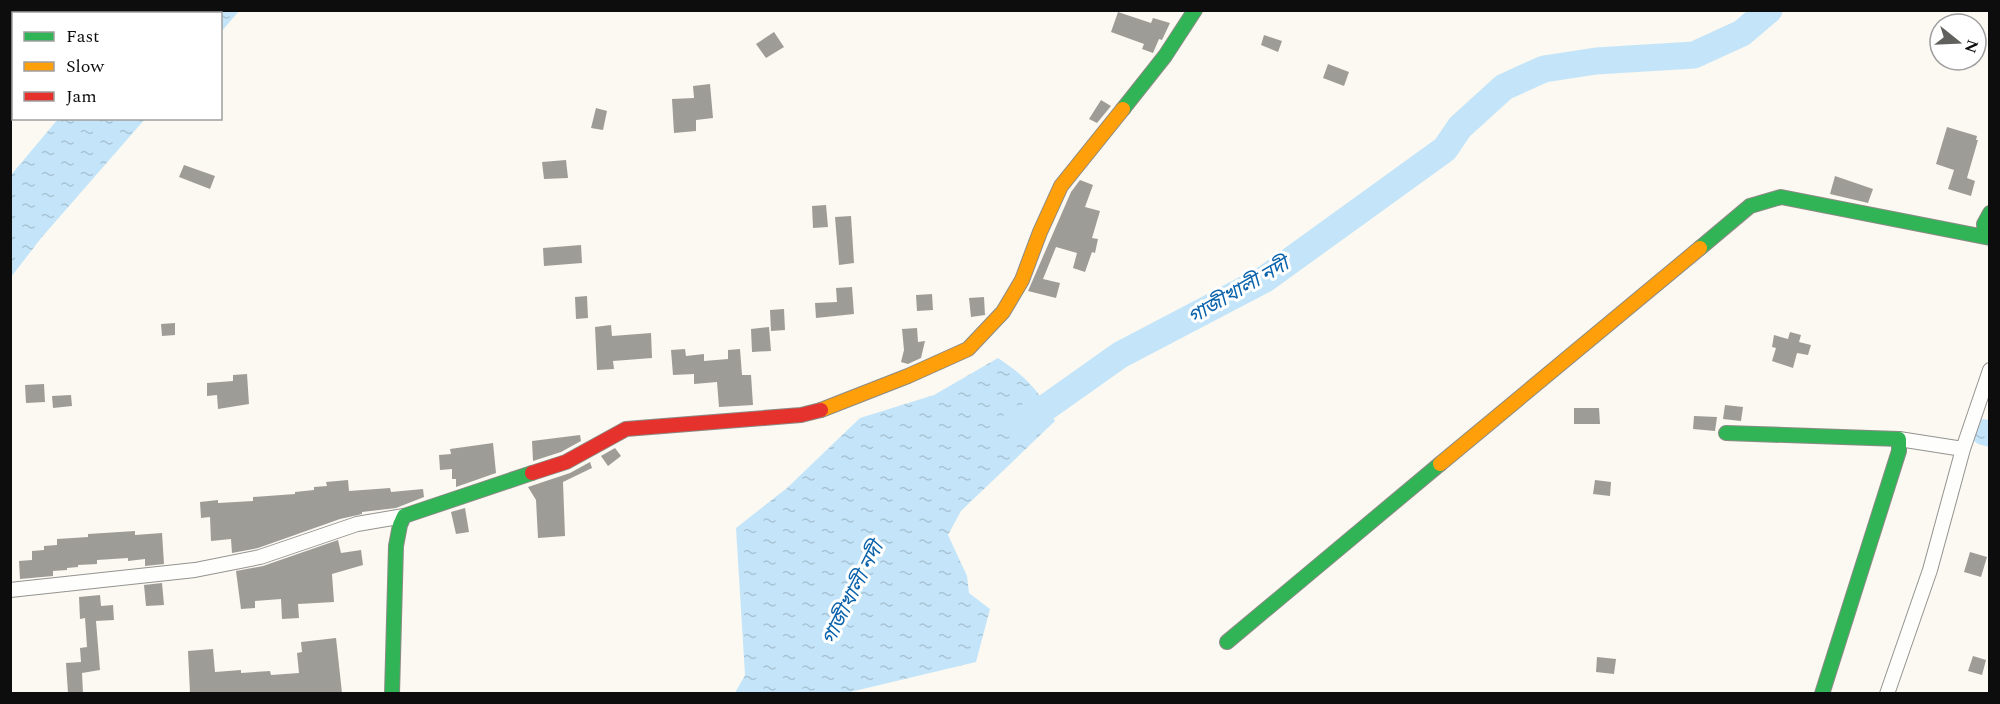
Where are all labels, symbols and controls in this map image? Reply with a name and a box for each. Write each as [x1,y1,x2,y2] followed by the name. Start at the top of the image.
[12,12,222,120] legend
[1928,12,1988,72] north arrow
[66,23,99,50] text: Fast
[1958,36,1985,56] text: N
[66,53,105,80] text: Slow
[66,83,97,110] text: Jam
[1182,248,1298,332] water label: গাজীখালী নদী
[814,533,893,650] water label: গাজীখালী নদী

